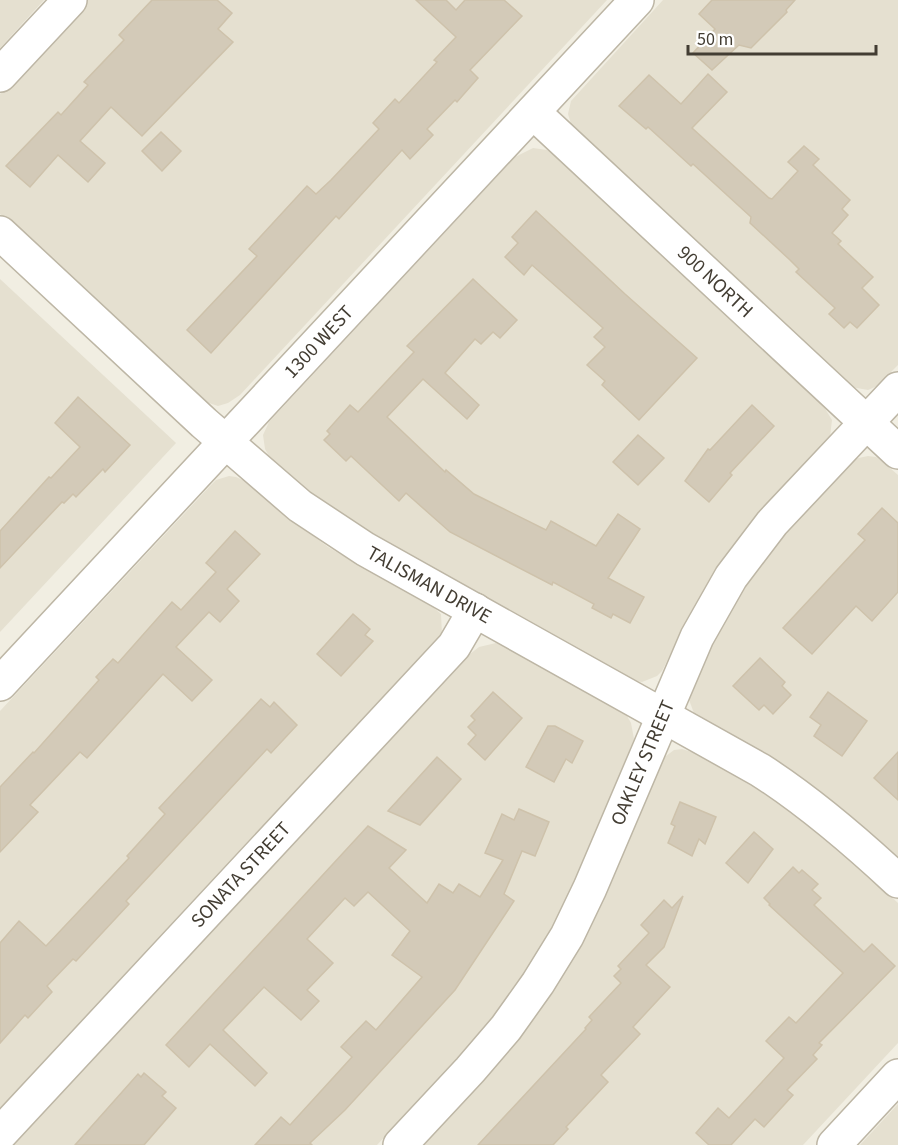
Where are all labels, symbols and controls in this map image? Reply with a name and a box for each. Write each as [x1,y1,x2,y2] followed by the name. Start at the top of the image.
[688,18,876,56] scale bar
[697,27,733,52] text: 50 m
[671,239,759,325] street label: 900 NORTH
[278,299,360,385] street label: 1300 WEST
[362,539,496,631] street label: TALISMAN DRIVE
[604,696,682,830] street label: OAKLEY STREET
[185,816,298,934] street label: SONATA STREET

